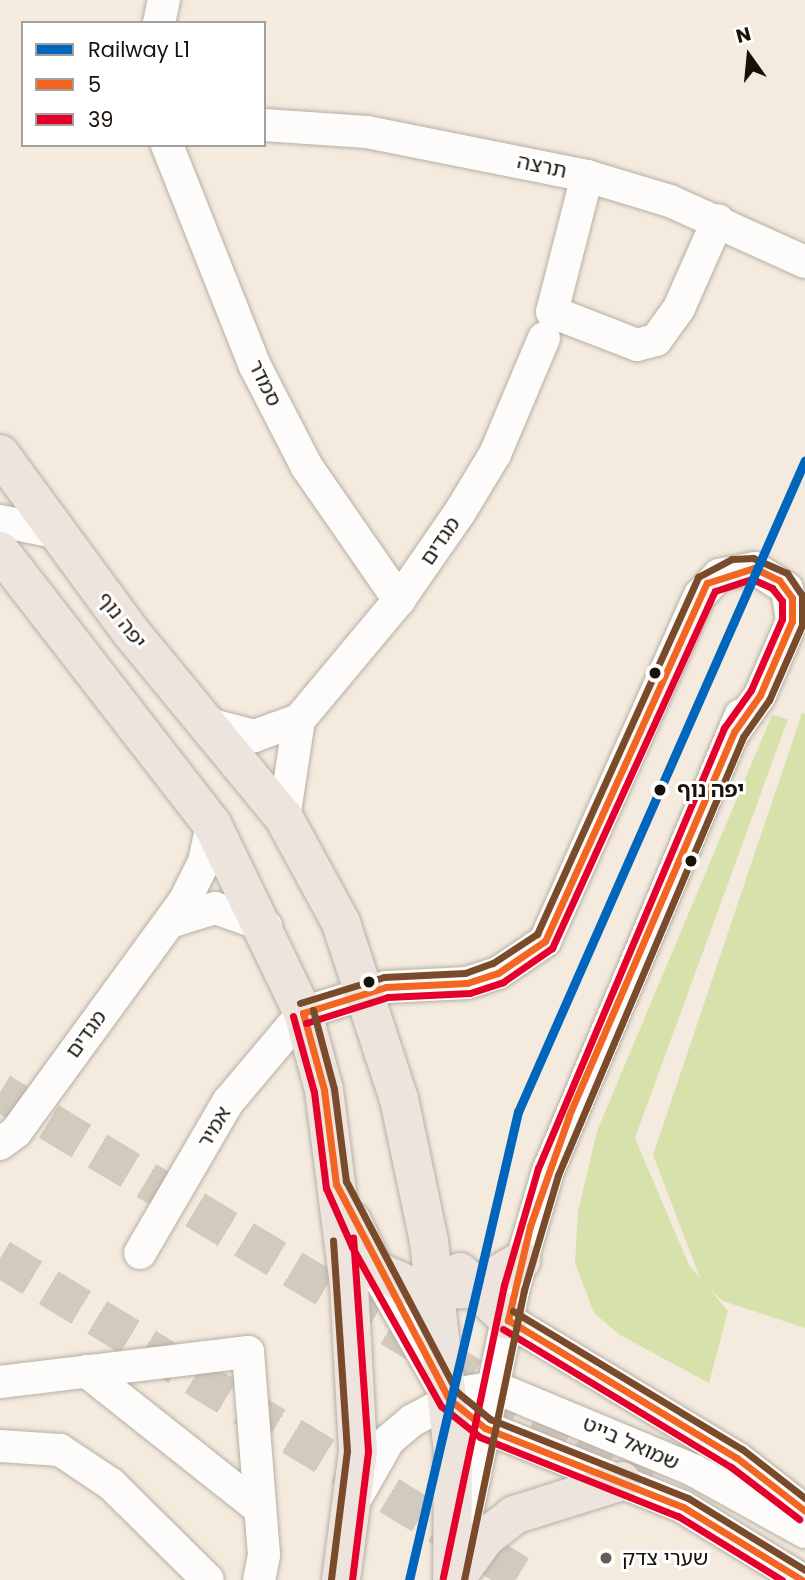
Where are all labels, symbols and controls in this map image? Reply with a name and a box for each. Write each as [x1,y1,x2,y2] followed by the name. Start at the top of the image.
[733,20,754,50] text: N
[21,21,266,147] legend
[714,21,784,91] north arrow
[88,35,190,64] text: Railway L1
[88,70,101,99] text: 5
[88,105,114,134] text: 39
[515,148,569,184] street label: תרצה
[243,355,287,411] street label: סמדר
[415,512,465,570] street label: מגדים
[92,587,152,653] street label: יפה נוף
[648,666,662,680] unlabelled marker
[677,777,744,803] place label: יפה נוף
[649,779,671,801] marker: יפה נוף
[684,854,698,868] unlabelled marker
[362,975,376,989] unlabelled marker
[60,1005,112,1063] street label: מגדים
[192,1102,236,1152] street label: אמיר
[579,1411,683,1475] street label: שמואל בייט
[622,1545,708,1571] place label: שערי צדק
[596,1548,616,1568] marker: שערי צדק

